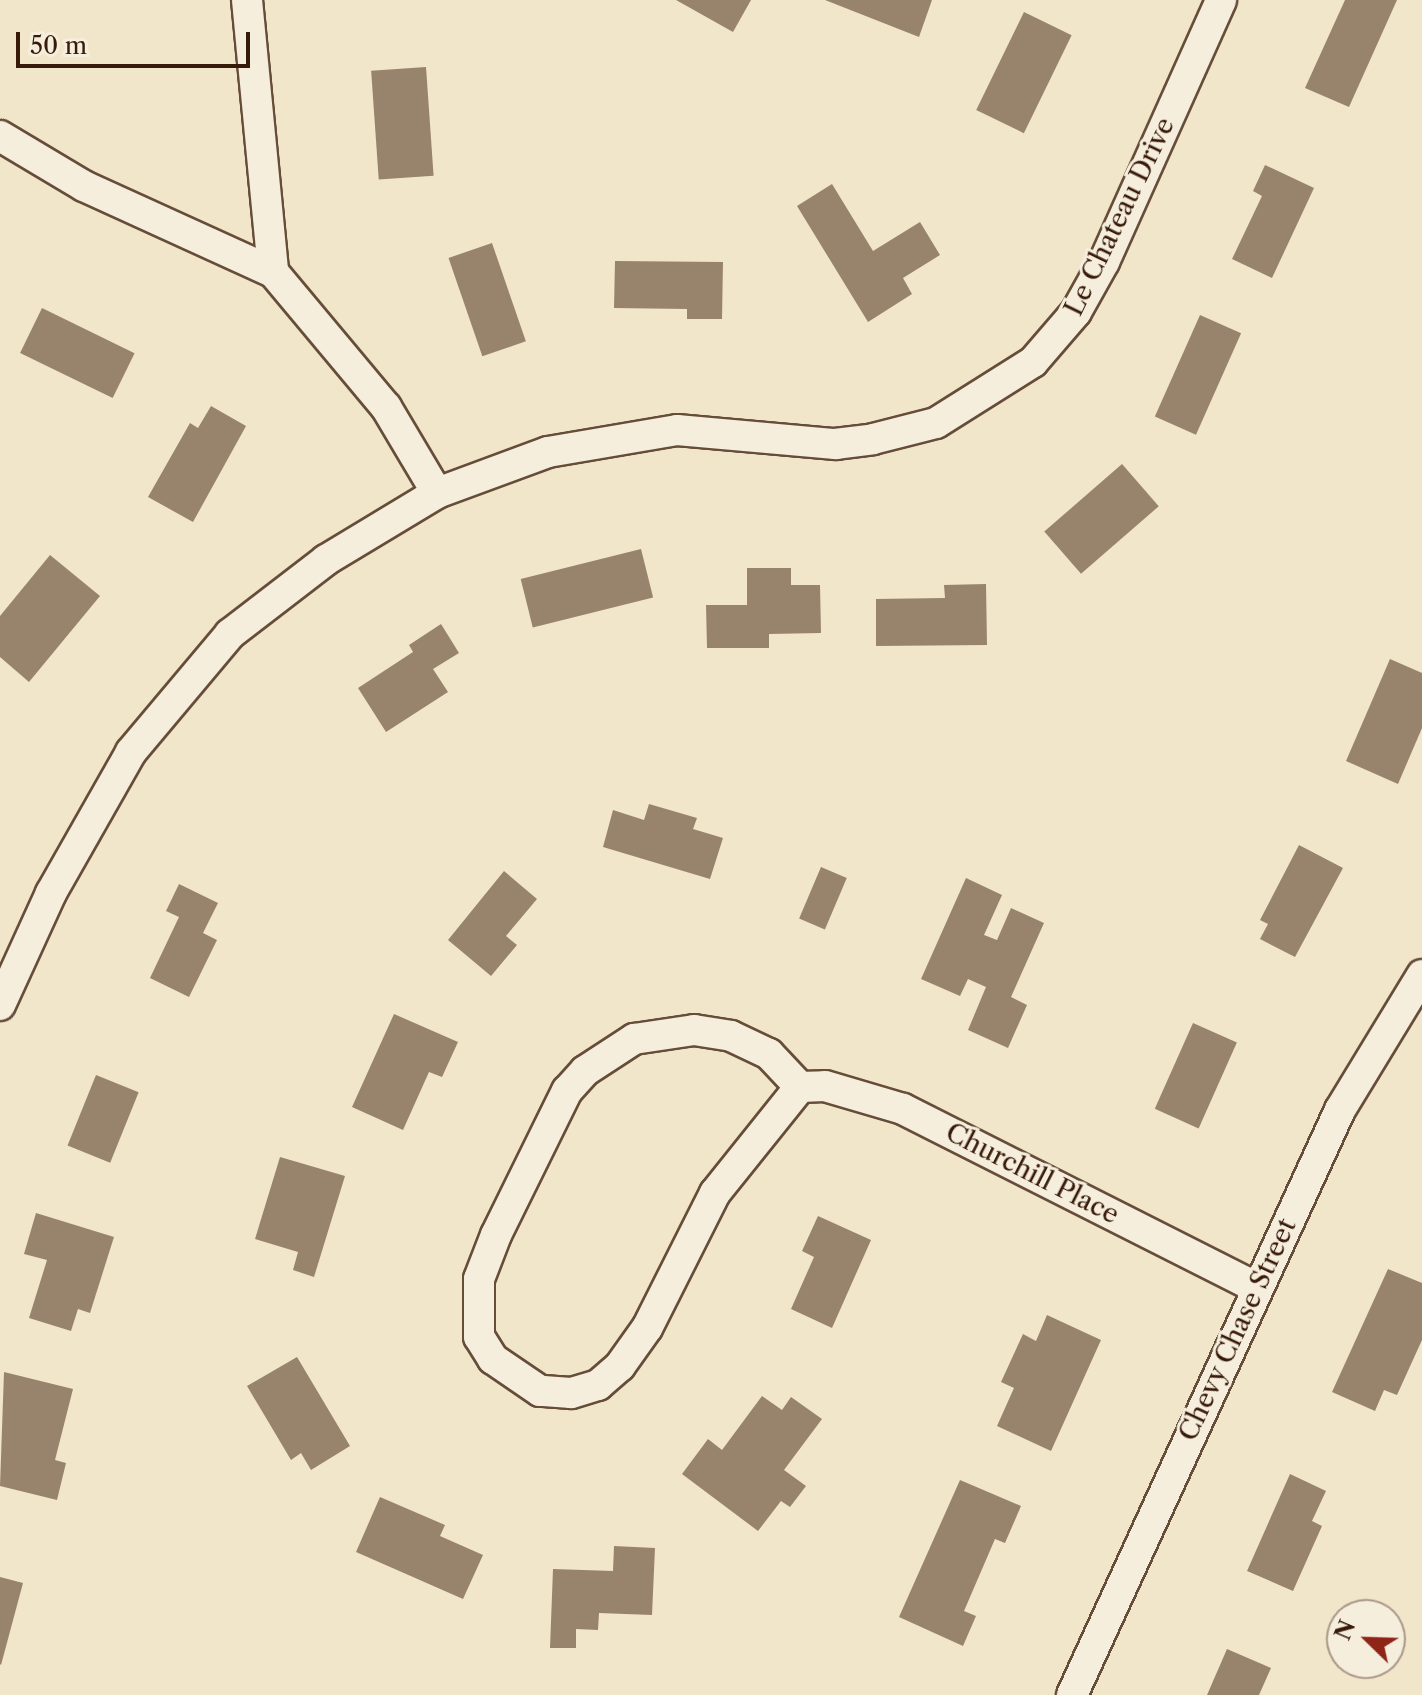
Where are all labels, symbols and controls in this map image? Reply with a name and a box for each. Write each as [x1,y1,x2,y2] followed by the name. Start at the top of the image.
[20,16,254,66] scale bar
[30,31,87,60] text: 50 m
[1059,113,1181,321] street label: Le Chateau Drive
[940,1117,1124,1231] street label: Churchill Place
[1173,1214,1303,1446] street label: Chevy Chase Street
[1326,1599,1406,1679] north arrow
[1329,1616,1361,1644] text: N

